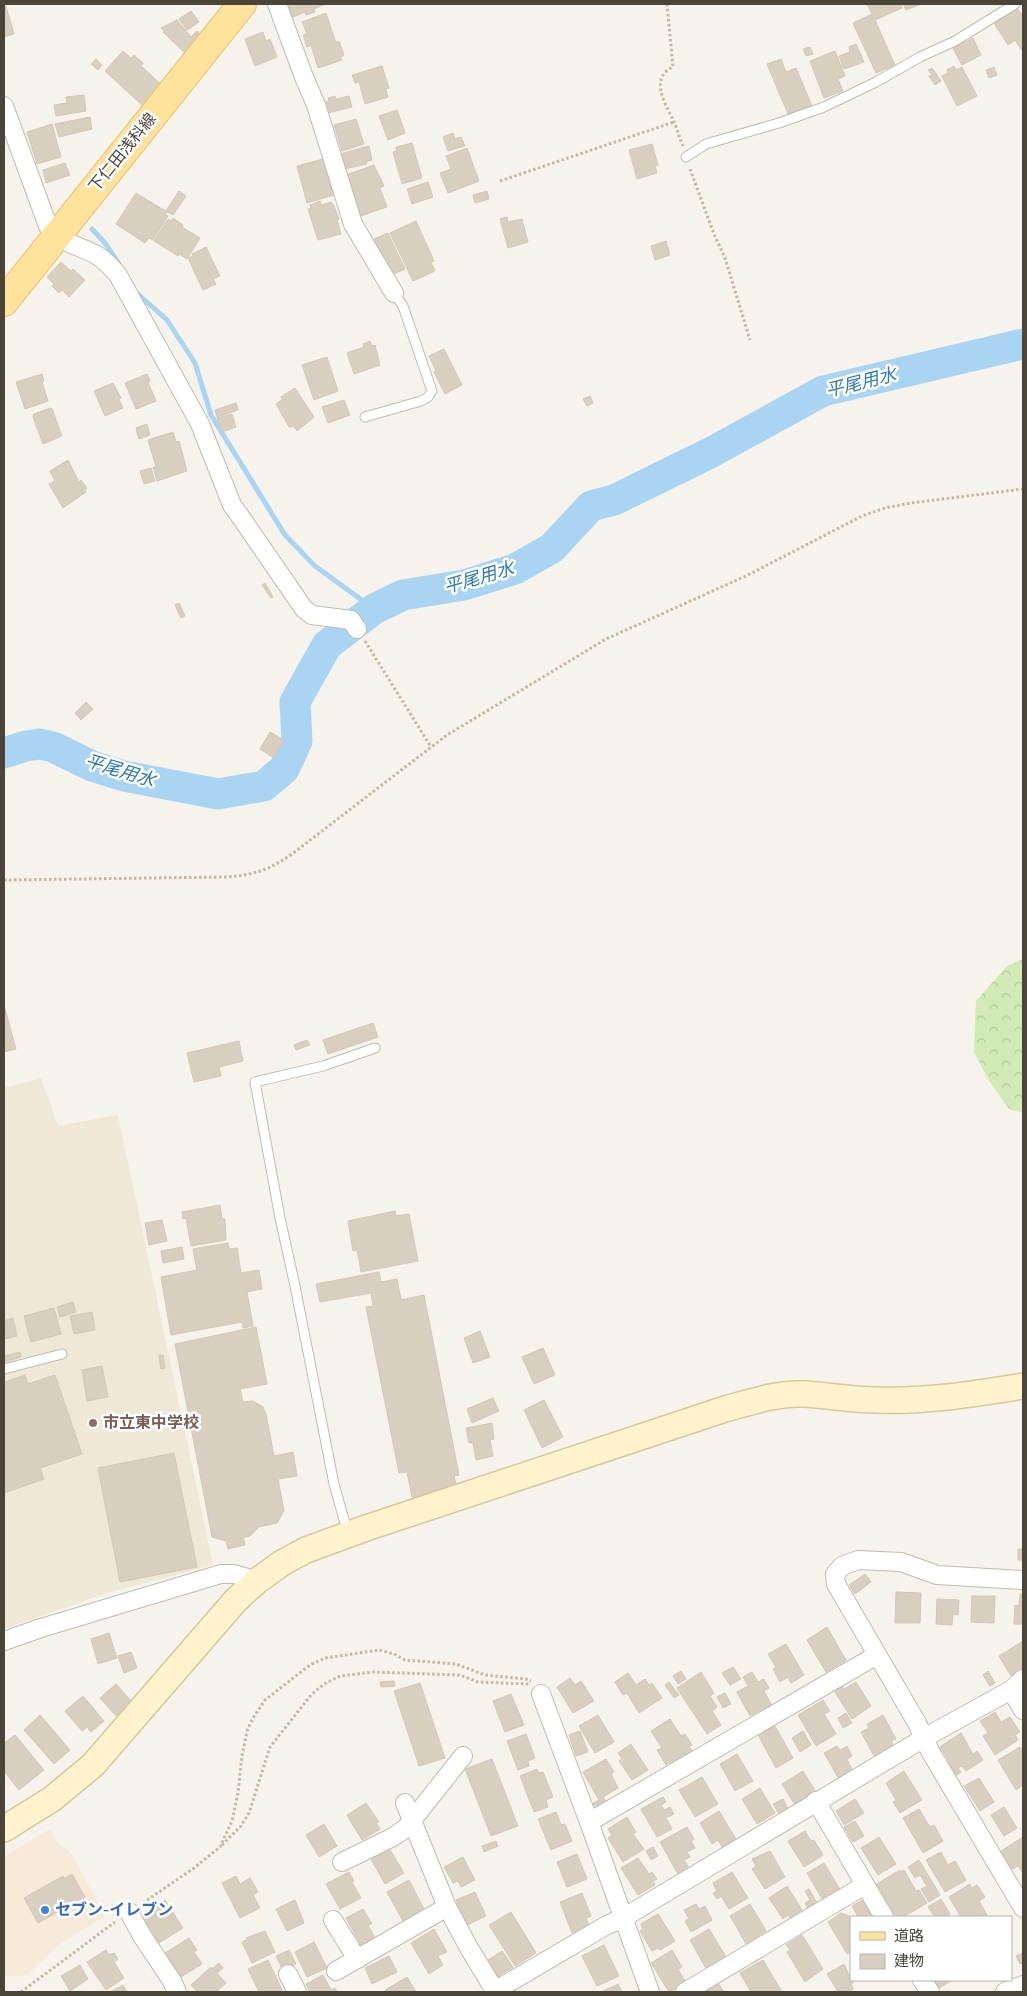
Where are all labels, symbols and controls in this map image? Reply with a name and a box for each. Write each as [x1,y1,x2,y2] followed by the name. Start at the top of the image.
[85,110,161,196] street label: 下仁田浅科線
[824,364,900,402] water label: 平尾用水
[442,557,518,598] water label: 平尾用水
[83,750,159,792] water label: 平尾用水
[103,1414,199,1433] place label: 市立東中学校
[87,1417,99,1429] marker: 市立東中学校
[55,1901,173,1920] place label: セブン-イレブン
[39,1904,51,1916] marker: セブン-イレブン
[850,1916,1012,1981] legend
[894,1927,924,1946] text: 道路
[894,1952,924,1971] text: 建物

